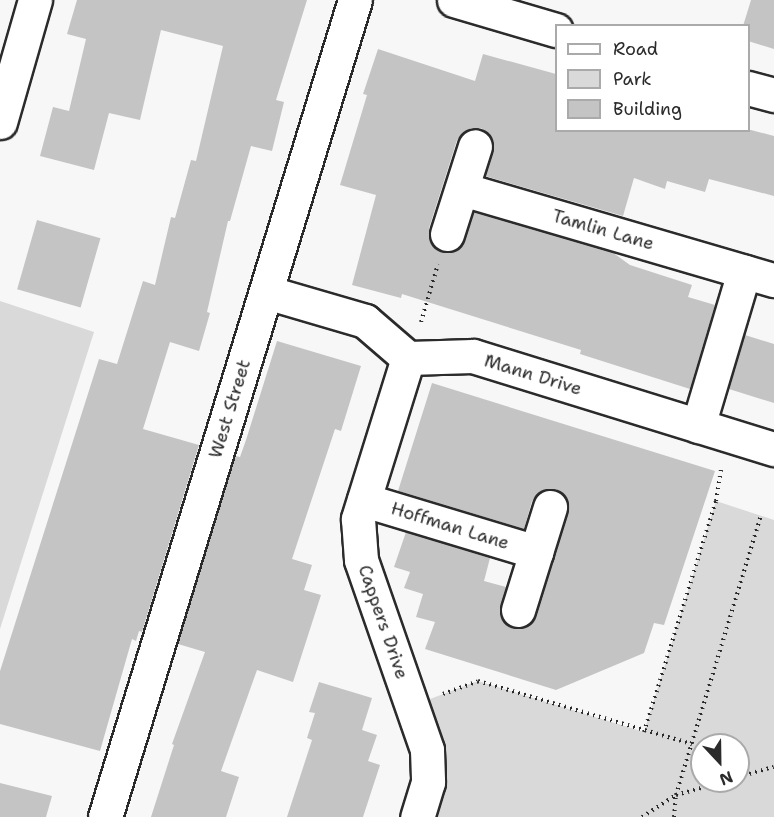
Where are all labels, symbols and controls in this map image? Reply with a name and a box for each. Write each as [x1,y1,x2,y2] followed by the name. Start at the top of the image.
[555,24,750,132] legend
[613,37,658,61] text: Road
[613,67,652,91] text: Park
[613,97,682,121] text: Building
[550,205,656,255] street label: Tamlin Lane
[482,350,584,400] street label: Mann Drive
[205,357,255,461] street label: West Street
[388,498,512,554] street label: Hoffman Lane
[353,562,413,682] street label: Cappers Drive
[690,733,750,793] north arrow
[716,766,736,790] text: N

